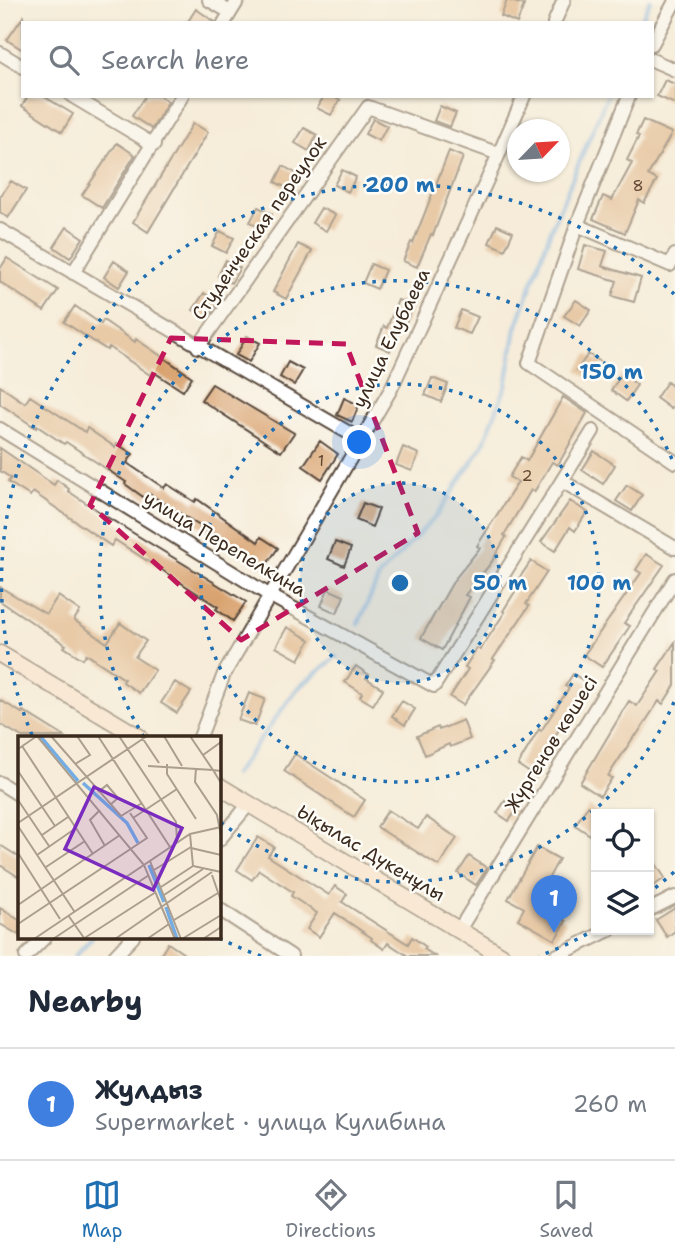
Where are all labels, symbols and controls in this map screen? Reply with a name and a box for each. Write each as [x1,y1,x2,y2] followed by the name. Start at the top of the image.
[21,21,654,98] search box
[45,41,83,79] icon: search
[101,42,250,77] text: Search here
[507,119,570,182] north arrow
[186,131,332,325] street label: Студенческая переулок
[365,171,435,199] text: 200 m
[632,175,644,196] house number: 8
[346,264,436,412] street label: улица Елубаева
[579,358,643,386] text: 150 m
[342,425,376,459] your location
[318,450,324,471] house number: 1
[521,465,533,486] house number: 2
[139,485,311,603] street label: улица Перепелкина
[473,569,527,597] text: 50 m
[567,569,631,597] text: 100 m
[388,571,412,595] centre of rings
[499,671,603,817] street label: Жүргенов көшесі
[18,736,220,939] inset map
[292,799,450,907] street label: Ықылас Дүкенұлы
[591,809,654,935] map controls
[591,809,654,872] button: locate
[591,872,654,935] button: layers
[531,875,577,933] pin: 1
[28,981,143,1022] text: Nearby
[95,1072,203,1107] text: Жулдыз
[46,1089,56,1119] text: 1
[573,1089,647,1119] text: 260 m
[95,1107,446,1137] text: Supermarket · улица Кулибина
[82,1176,122,1243] tab: Map
[286,1176,376,1243] tab: Directions
[539,1176,593,1243] tab: Saved

